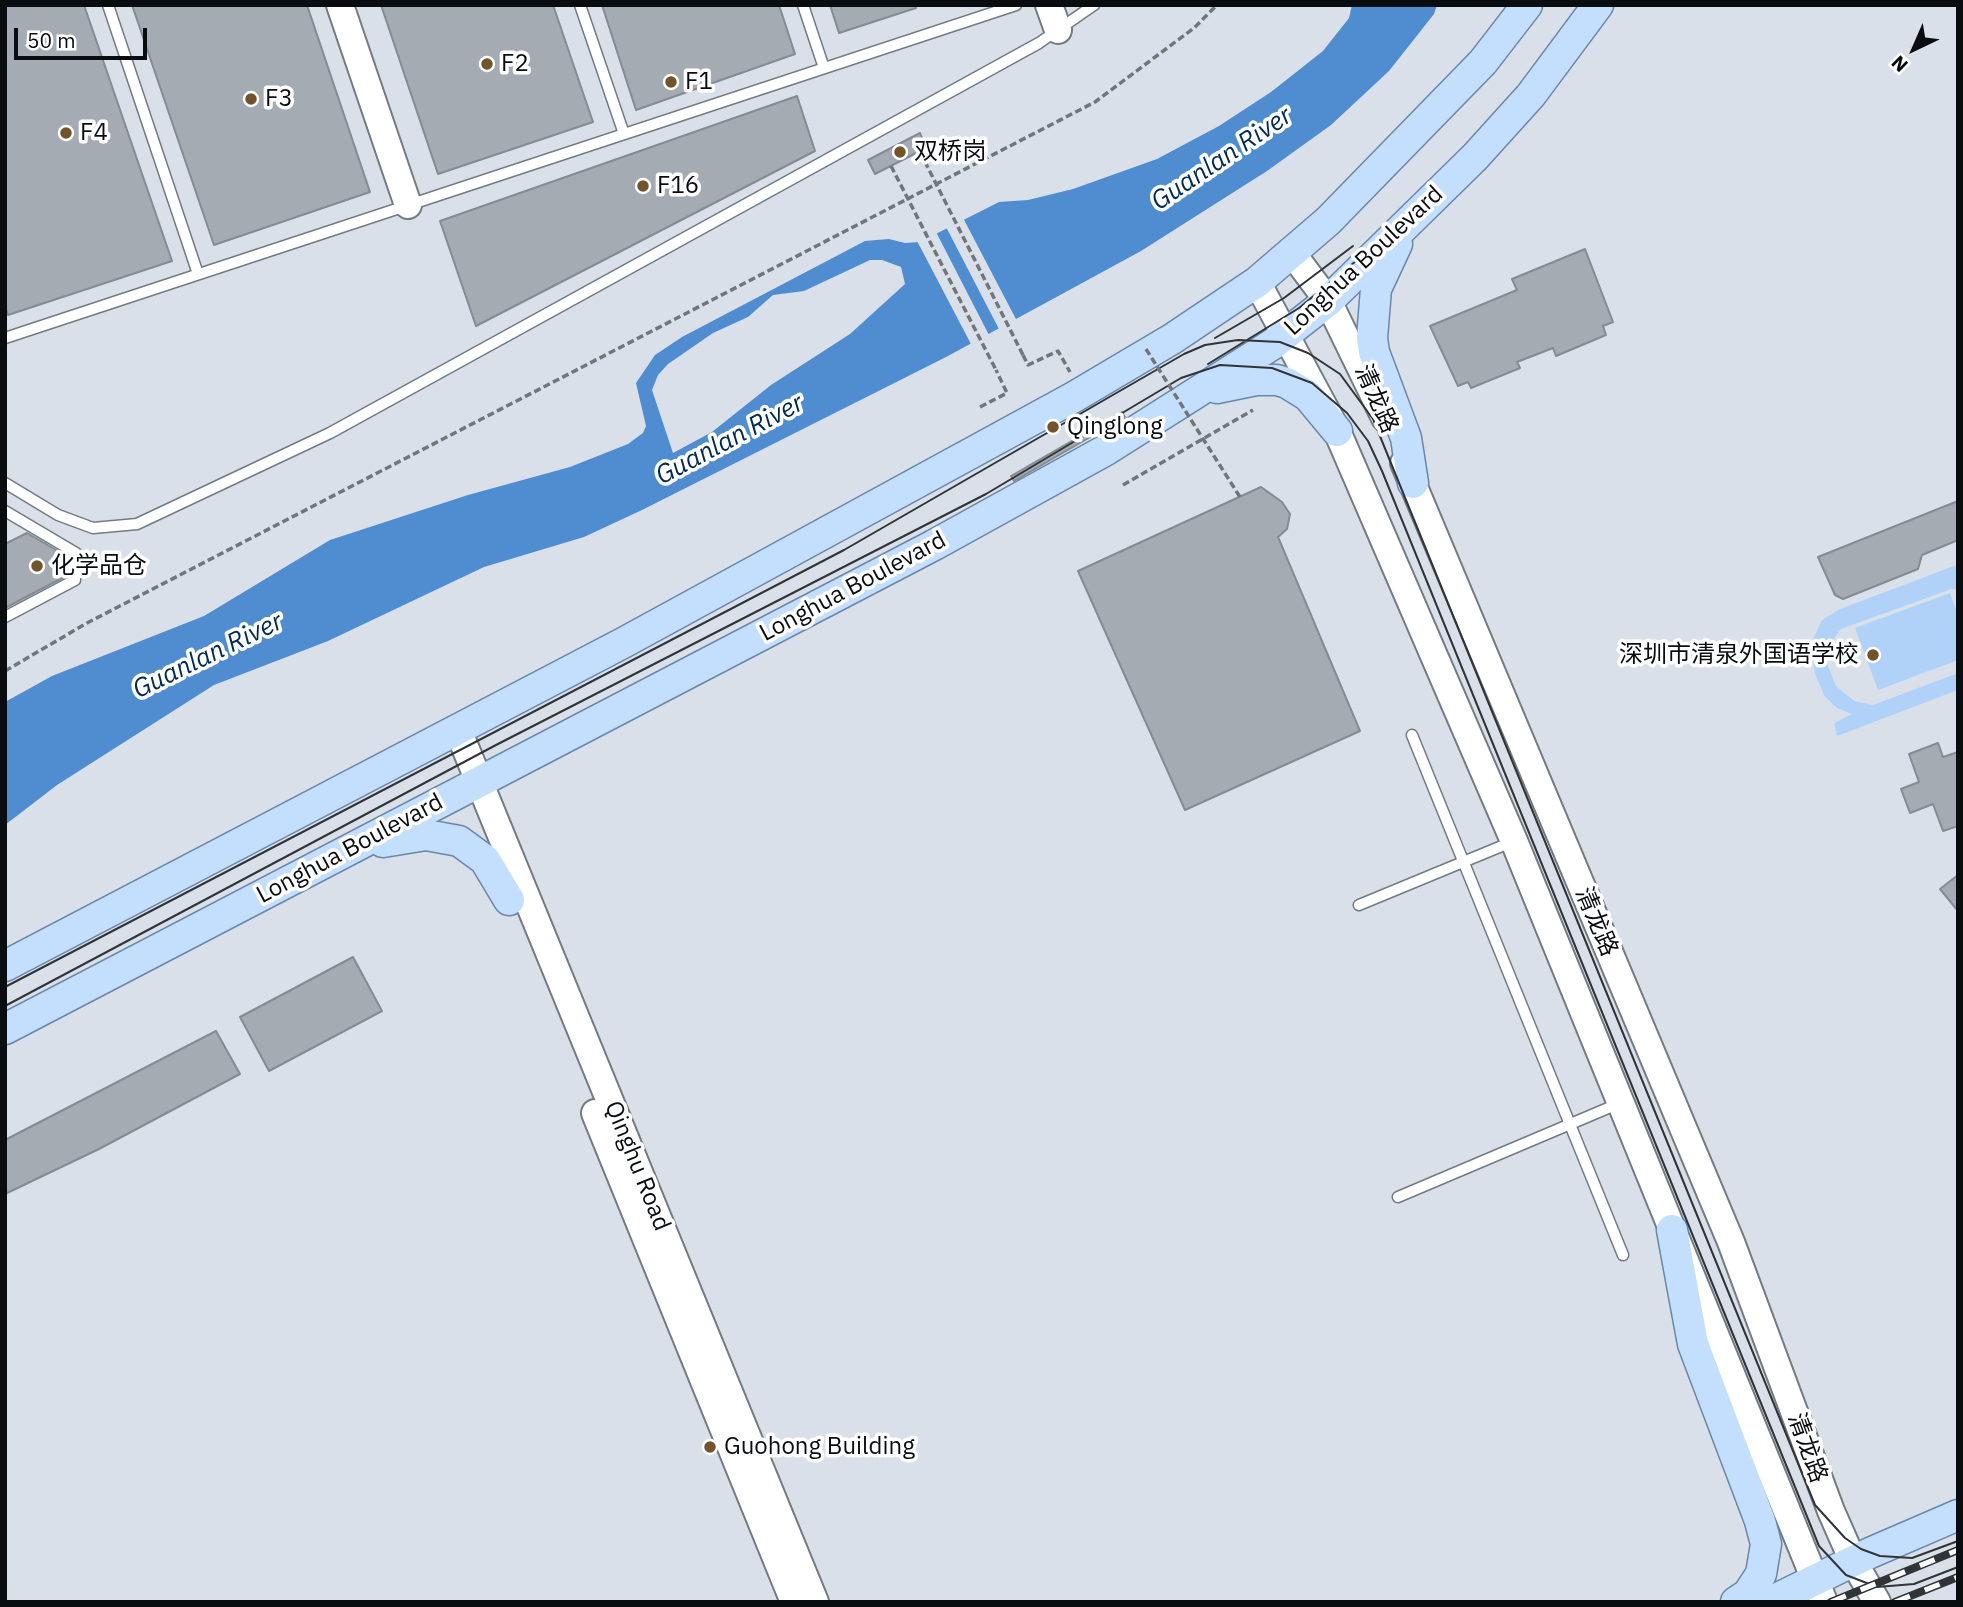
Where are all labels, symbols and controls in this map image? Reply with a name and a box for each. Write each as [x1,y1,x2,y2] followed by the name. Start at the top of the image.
[18,14,150,58] scale bar
[1879,14,1949,84] north arrow
[27,26,76,54] text: 50 m
[501,50,529,78] place label: F2
[1886,51,1913,78] text: N
[479,56,495,72] marker: F2
[685,68,713,96] place label: F1
[663,74,679,90] marker: F1
[265,85,293,113] place label: F3
[243,91,259,107] marker: F3
[1146,101,1298,217] water label: Guanlan River
[80,119,108,147] place label: F4
[58,125,74,141] marker: F4
[914,138,986,166] place label: 双桥岗
[892,144,908,160] marker: 双桥岗
[657,172,699,200] place label: F16
[635,178,651,194] marker: F16
[1279,180,1449,342] street label: Longhua Boulevard
[1348,360,1404,438] street label: 清龙路
[651,388,809,492] water label: Guanlan River
[1067,413,1163,441] place label: Qinglong
[1045,419,1061,435] marker: Qinglong
[755,526,951,648] street label: Longhua Boulevard
[51,552,147,580] place label: 化学品仓
[29,558,45,574] marker: 化学品仓
[128,606,288,706] water label: Guanlan River
[1619,641,1859,669] place label: 深圳市清泉外国语学校
[1865,647,1881,663] marker: 深圳市清泉外国语学校
[252,788,448,910] street label: Longhua Boulevard
[1569,883,1623,961] street label: 清龙路
[598,1097,676,1235] street label: Qinghu Road
[1781,1409,1833,1487] street label: 清龙路
[724,1433,915,1461] place label: Guohong Building
[702,1439,718,1455] marker: Guohong Building

